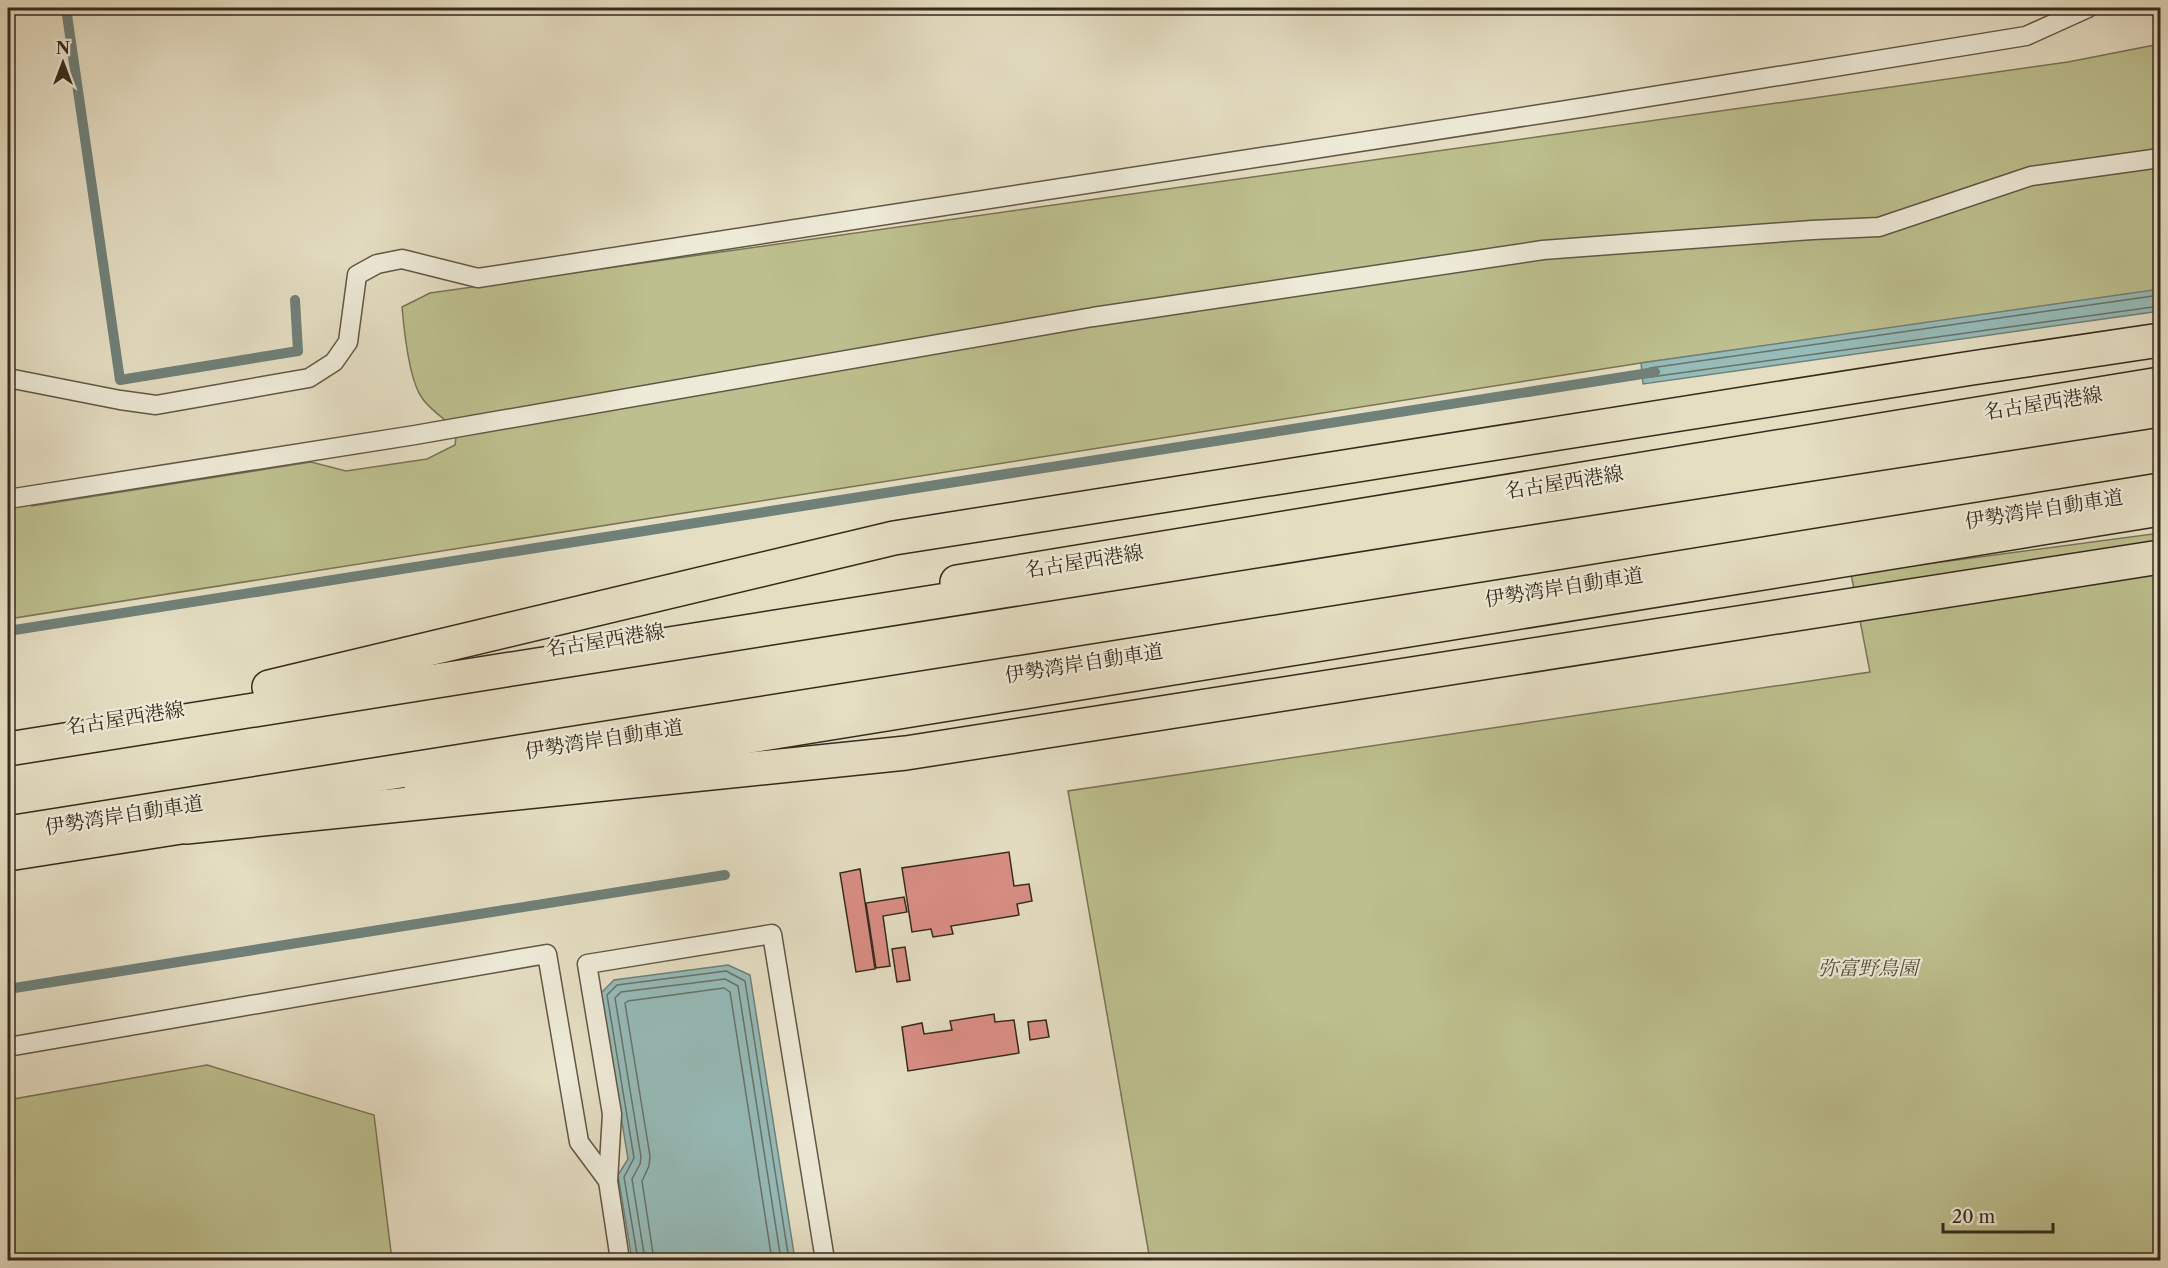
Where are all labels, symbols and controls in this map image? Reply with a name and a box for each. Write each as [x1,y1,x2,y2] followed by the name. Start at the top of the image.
[33,33,93,93] north arrow
[56,38,70,58] text: N
[1982,382,2104,424] street label: 名古屋西港線
[1503,461,1625,503] street label: 名古屋西港線
[1963,485,2125,533] street label: 伊勢湾岸自動車道
[1023,540,1145,582] street label: 名古屋西港線
[1483,563,1645,611] street label: 伊勢湾岸自動車道
[544,619,666,661] street label: 名古屋西港線
[1003,639,1165,687] street label: 伊勢湾岸自動車道
[64,697,186,739] street label: 名古屋西港線
[523,715,685,763] street label: 伊勢湾岸自動車道
[43,791,205,839] street label: 伊勢湾岸自動車道
[1818,956,1921,980] park label: 弥富野鳥園
[1943,1196,2052,1234] scale bar
[1952,1206,1996,1228] text: 20 m

